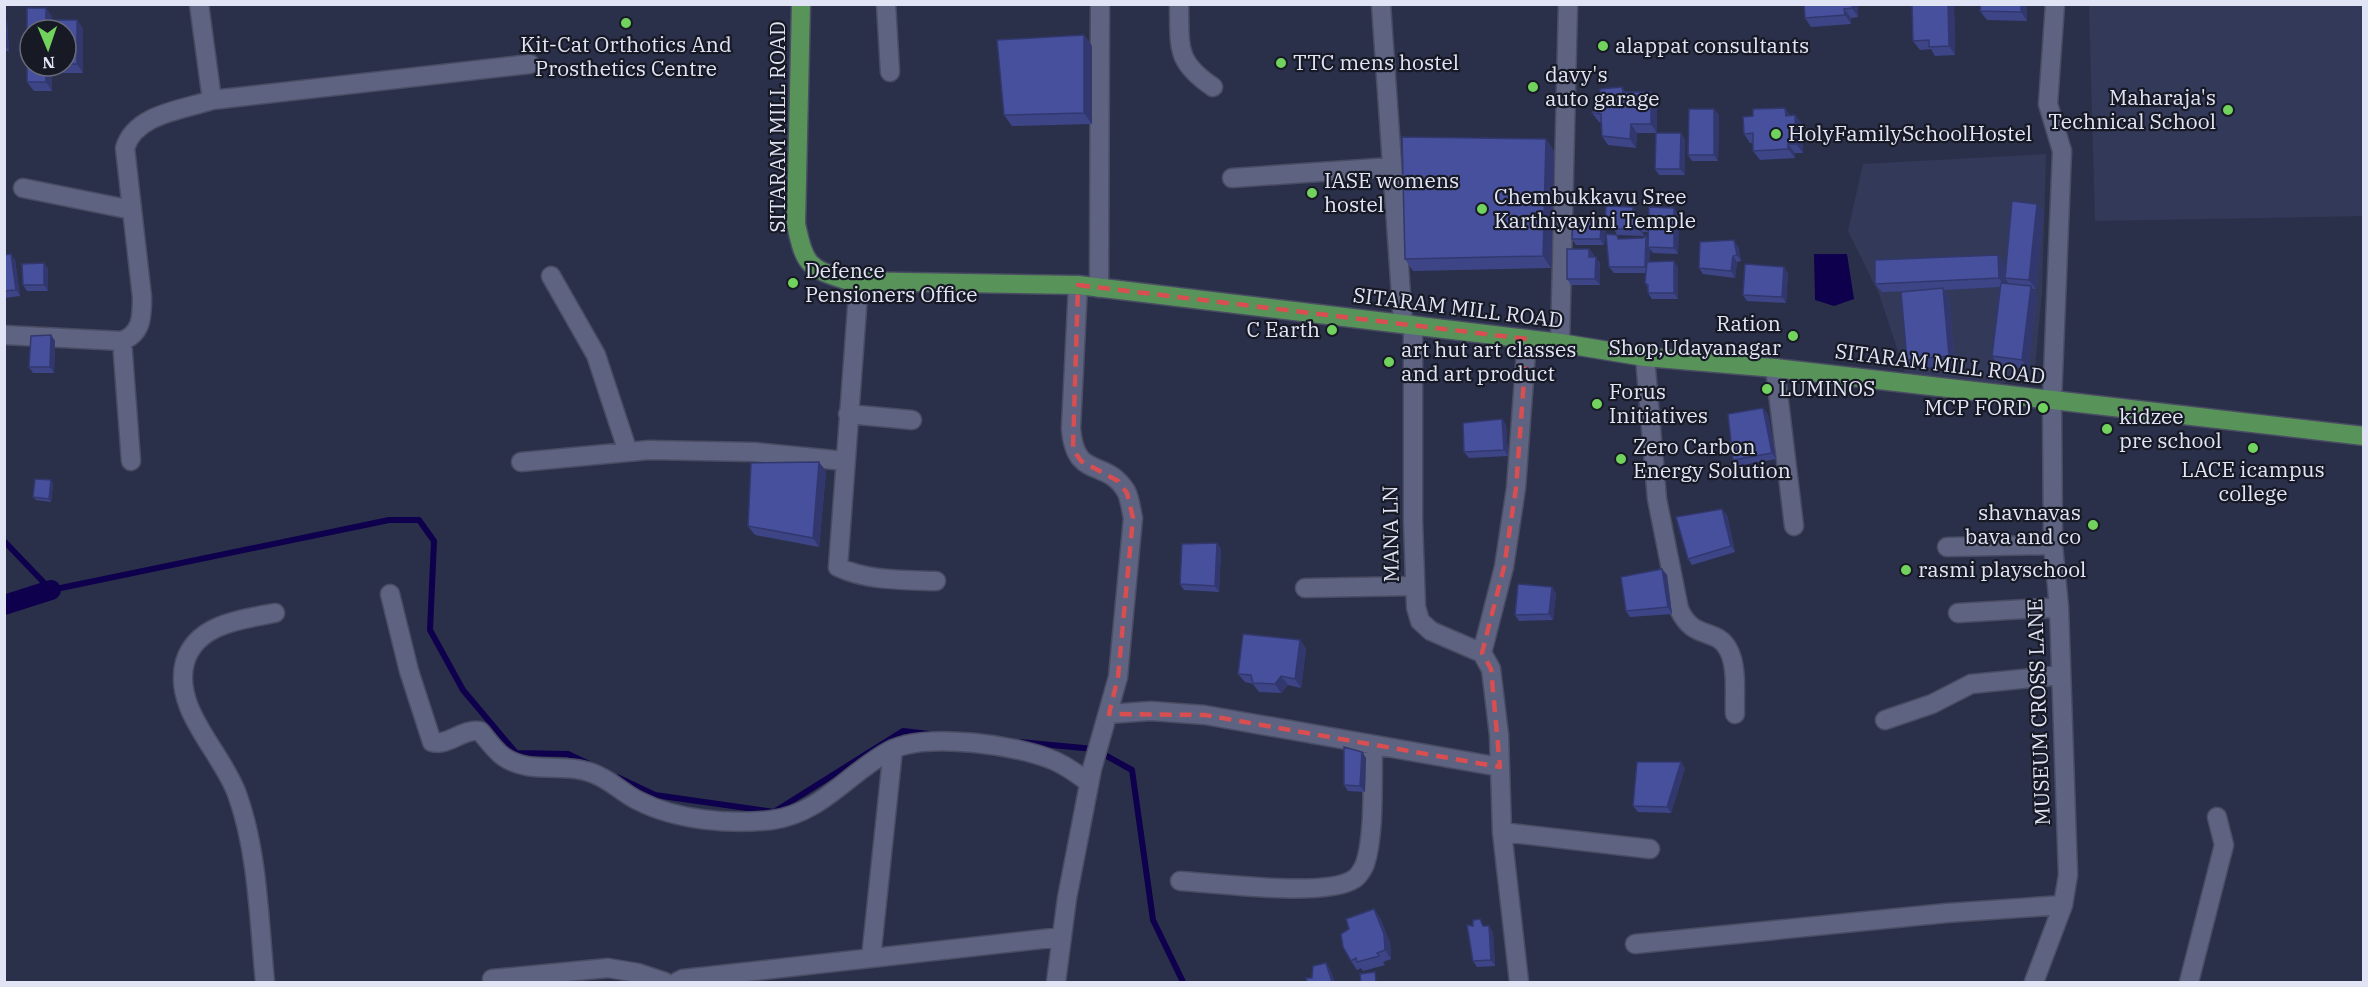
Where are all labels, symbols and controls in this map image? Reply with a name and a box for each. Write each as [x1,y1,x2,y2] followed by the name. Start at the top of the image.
[619,16,633,30] marker: Kit-Cat Orthotics And Prosthetics Centre
[18,18,78,78] north arrow
[763,21,791,233] street label: SITARAM MILL ROAD
[520,30,732,82] place label: Kit-Cat Orthotics And Prosthetics Centre
[1615,31,1809,59] place label: alappat consultants
[1596,39,1610,53] marker: alappat consultants
[1293,48,1459,76] place label: TTC mens hostel
[42,53,55,73] text: N
[1274,56,1288,70] marker: TTC mens hostel
[1545,60,1660,112] place label: davy's auto garage
[1526,80,1540,94] marker: davy's auto garage
[2048,83,2216,135] place label: Maharaja's Technical School
[2221,103,2235,117] marker: Maharaja's Technical School
[1788,119,2032,147] place label: HolyFamilySchoolHostel
[1769,127,1783,141] marker: HolyFamilySchoolHostel
[1324,166,1459,218] place label: IASE womens hostel
[1494,182,1696,234] place label: Chembukkavu Sree Karthiyayini Temple
[1305,186,1319,200] marker: IASE womens hostel
[1475,202,1489,216] marker: Chembukkavu Sree Karthiyayini Temple
[805,256,978,308] place label: Defence Pensioners Office
[786,276,800,290] marker: Defence Pensioners Office
[1351,280,1565,334] street label: SITARAM MILL ROAD
[1609,309,1782,361] place label: Ration Shop,Udayanagar
[1247,315,1320,343] place label: C Earth
[1325,323,1339,337] marker: C Earth
[1786,329,1800,343] marker: Ration Shop,Udayanagar
[1401,335,1576,387] place label: art hut art classes and art product
[1833,336,2047,390] street label: SITARAM MILL ROAD
[1382,355,1396,369] marker: art hut art classes and art product
[1779,374,1875,402] place label: LUMINOS
[1609,377,1708,429] place label: Forus Initiatives
[1760,382,1774,396] marker: LUMINOS
[1924,393,2031,421] place label: MCP FORD
[1590,397,1604,411] marker: Forus Initiatives
[2036,401,2050,415] marker: MCP FORD
[2119,402,2222,454] place label: kidzee pre school
[2100,422,2114,436] marker: kidzee pre school
[1633,432,1791,484] place label: Zero Carbon Energy Solution
[2246,441,2260,455] marker: LACE icampus college
[1614,452,1628,466] marker: Zero Carbon Energy Solution
[2181,455,2325,507] place label: LACE icampus college
[1375,485,1405,583] street label: MANA LN
[1965,498,2081,550] place label: shavnavas bava and co
[2086,518,2100,532] marker: shavnavas bava and co
[1918,555,2086,583] place label: rasmi playschool
[1899,563,1913,577] marker: rasmi playschool
[2020,598,2056,826] street label: MUSEUM CROSS LANE

